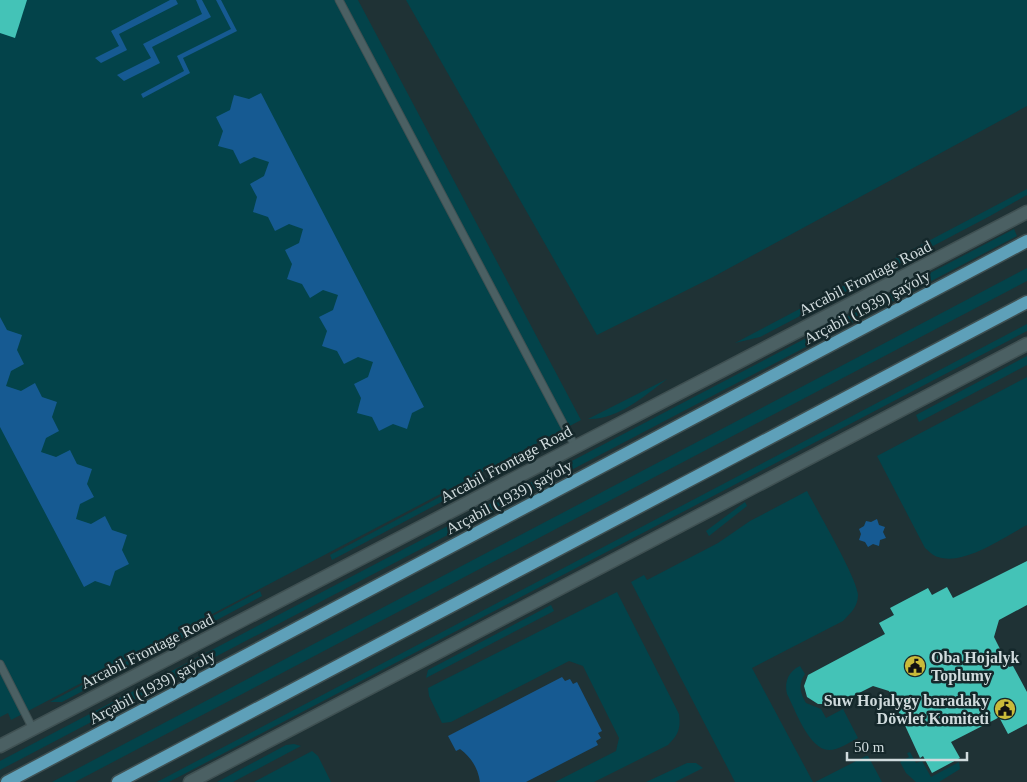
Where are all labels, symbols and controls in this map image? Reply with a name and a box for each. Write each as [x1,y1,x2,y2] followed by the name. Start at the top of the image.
[796,237,935,320] street label: Arcabil Frontage Road
[801,267,933,348] street label: Arçabil (1939) şaýoly
[437,422,575,507] street label: Arcabil Frontage Road
[443,457,575,538] street label: Arçabil (1939) şaýoly
[78,610,217,693] street label: Arcabil Frontage Road
[86,647,218,728] street label: Arçabil (1939) şaýoly
[931,649,1020,685] place label: Oba Hojalyk Toplumy
[903,654,927,678] public building icon: Oba Hojalyk Toplumy
[824,692,990,727] place label: Suw Hojalygy baradaky Döwlet Komiteti
[993,697,1017,721] public building icon: Suw Hojalygy baradaky Döwlet Komiteti
[847,730,967,762] scale bar
[854,739,885,755] text: 50 m

